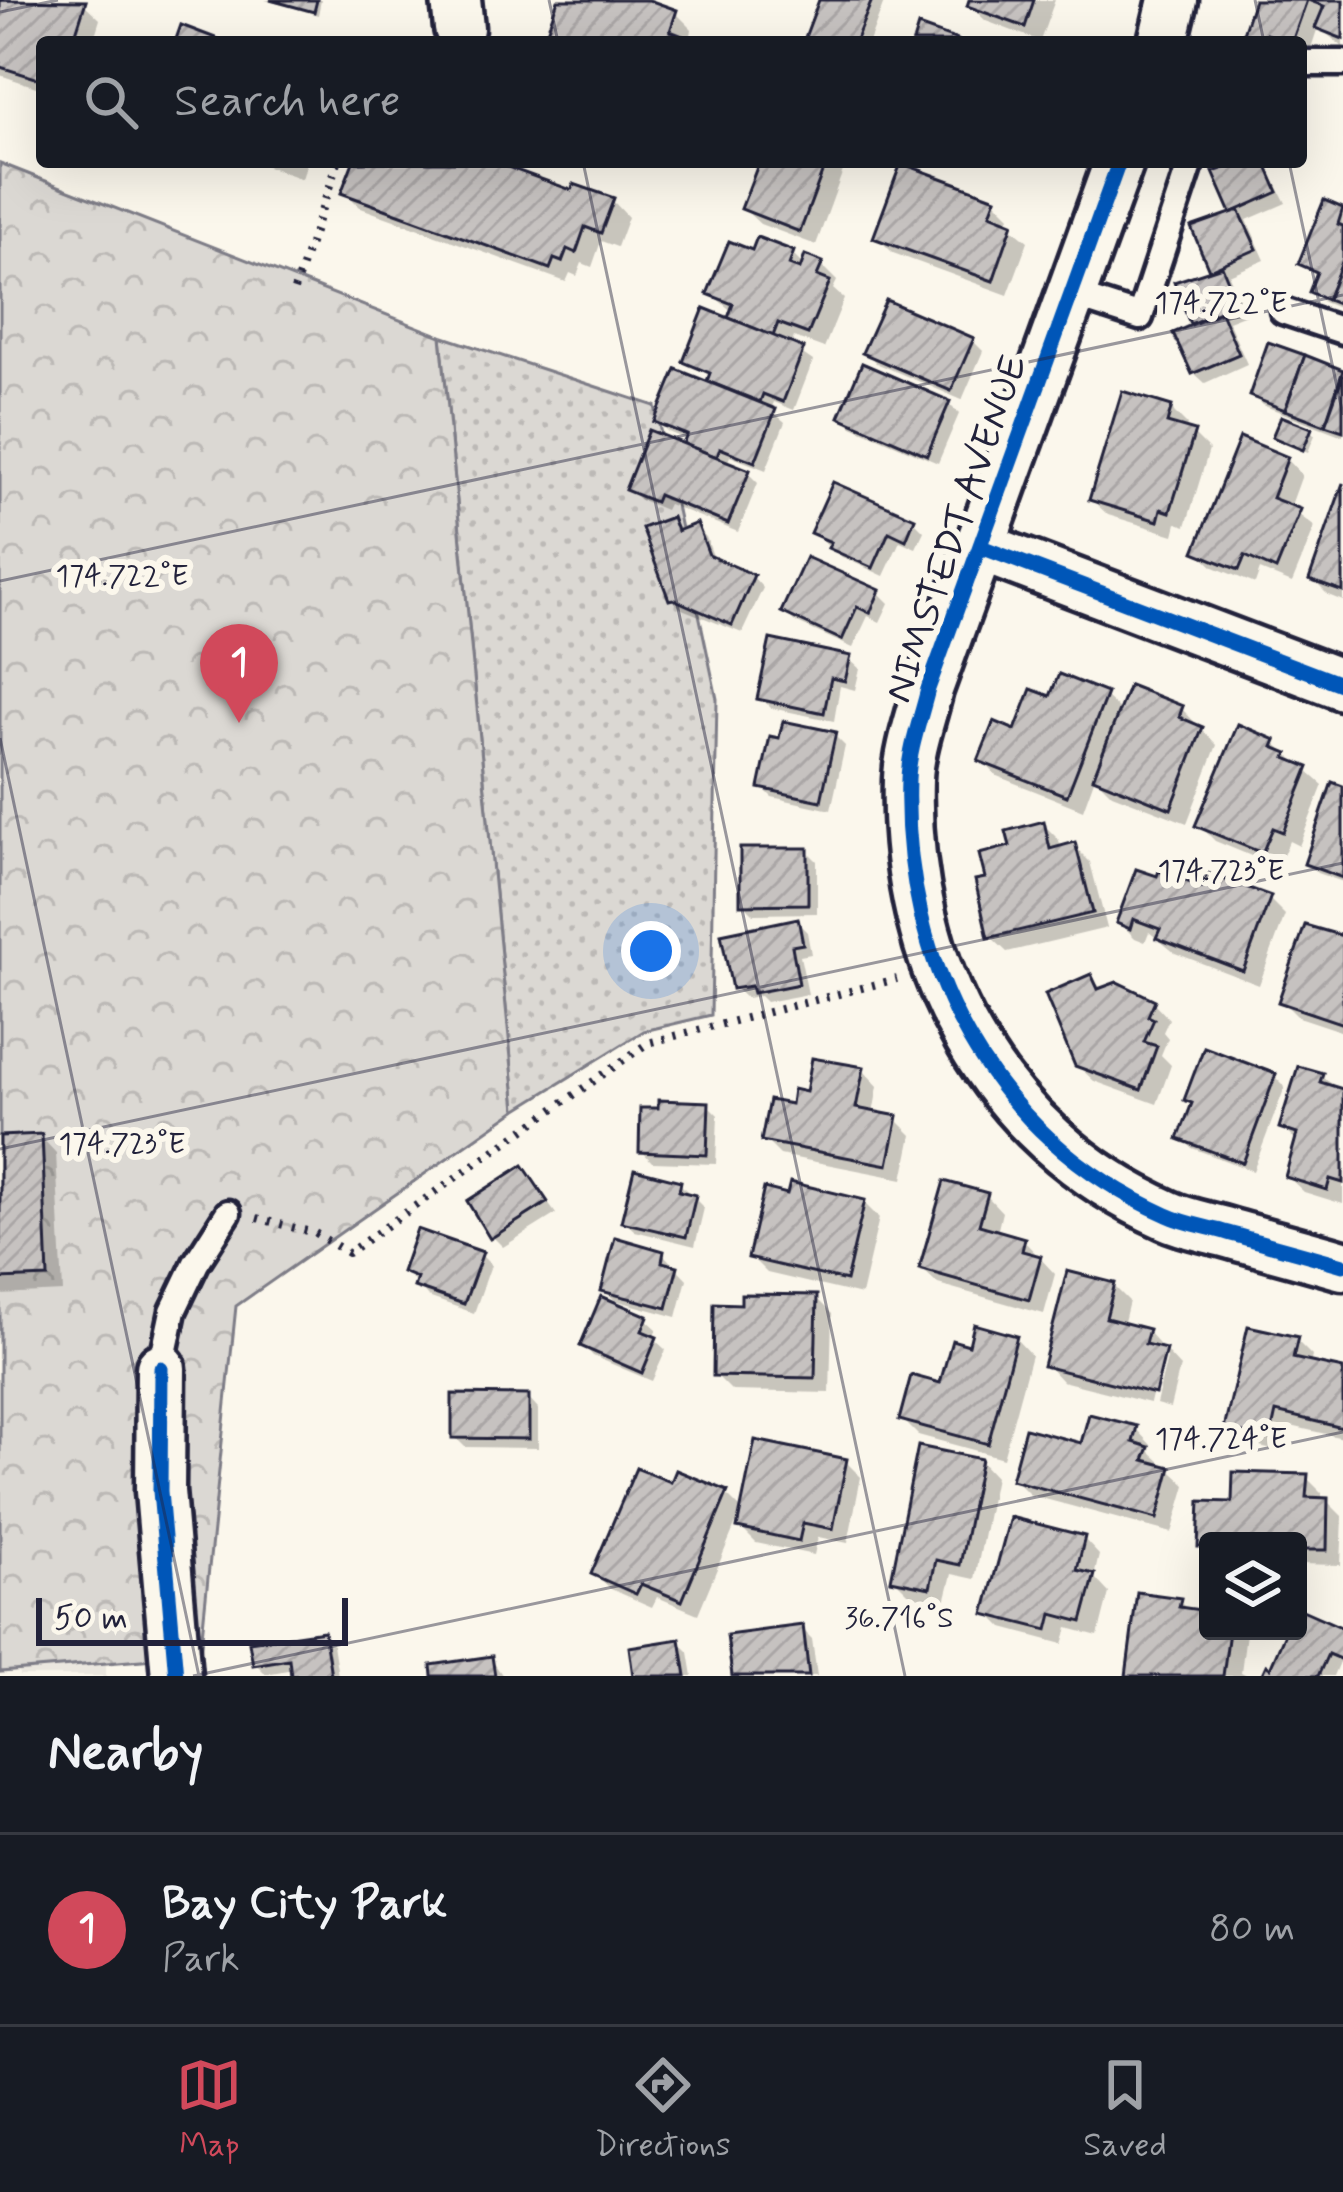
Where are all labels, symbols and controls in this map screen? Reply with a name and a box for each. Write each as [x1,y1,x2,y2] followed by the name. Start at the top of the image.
[36,36,1307,168] search box
[78,69,144,135] icon: search
[174,73,401,132] text: Search here
[1155,284,1287,323] text: 174.722°E
[874,349,1041,710] street label: NIMSTEDT AVENUE
[56,557,188,596] text: 174.722°E
[200,624,278,723] pin: 1
[1157,852,1285,891] text: 174.723°E
[621,921,681,981] your location
[58,1125,186,1164] text: 174.723°E
[1155,1420,1287,1459] text: 174.724°E
[1199,1532,1307,1640] map controls
[1199,1532,1307,1640] button: layers
[36,1592,348,1645] scale bar
[54,1597,128,1641] text: 50 m
[844,1599,954,1638] text: 36.716°S
[48,1721,203,1787] text: Nearby
[162,1875,447,1934] text: Bay City Park
[78,1904,96,1955] text: 1
[1209,1904,1295,1955] text: 80 m
[162,1934,240,1985] text: Park
[176,2052,242,2168] tab: Map
[595,2052,731,2168] tab: Directions
[1083,2052,1167,2168] tab: Saved

